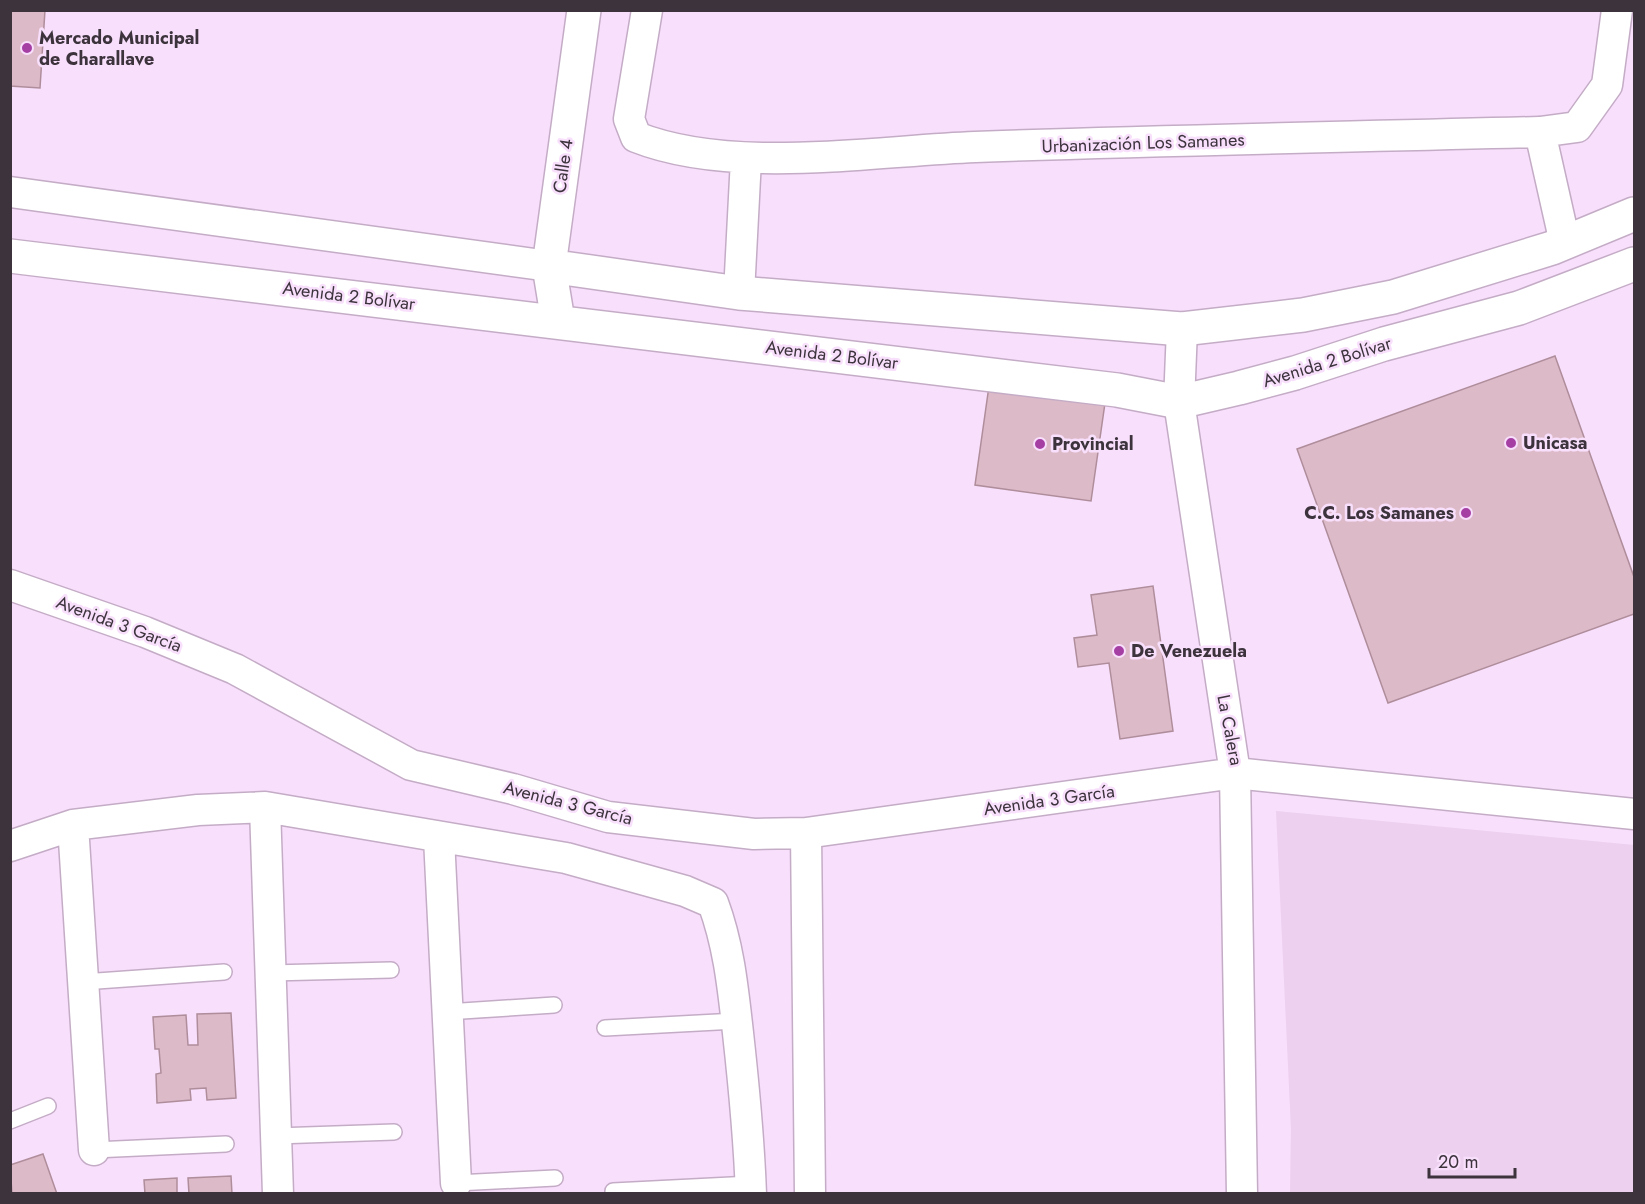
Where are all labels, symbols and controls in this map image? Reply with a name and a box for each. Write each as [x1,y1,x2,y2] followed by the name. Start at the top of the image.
[39,25,199,72] place label: Mercado Municipal de Charallave
[20,41,34,55] marker: Mercado Municipal de Charallave
[1041,126,1245,160] street label: Urbanización Los Samanes
[546,137,580,195] street label: Calle 4
[281,275,418,317] street label: Avenida 2 Bolívar
[1259,330,1395,394] street label: Avenida 2 Bolívar
[764,334,901,376] street label: Avenida 2 Bolívar
[1523,430,1587,456] place label: Unicasa
[1052,431,1134,457] place label: Provincial
[1504,436,1518,450] marker: Unicasa
[1033,437,1047,451] marker: Provincial
[1304,500,1454,526] place label: C.C. Los Samanes
[1459,506,1473,520] marker: C.C. Los Samanes
[53,589,185,659] street label: Avenida 3 García
[1131,638,1247,664] place label: De Venezuela
[1112,644,1126,658] marker: De Venezuela
[1210,692,1250,768] street label: La Calera
[501,774,635,832] street label: Avenida 3 García
[982,778,1116,822] street label: Avenida 3 García
[1429,1141,1514,1179] scale bar
[1438,1149,1478,1175] text: 20 m

